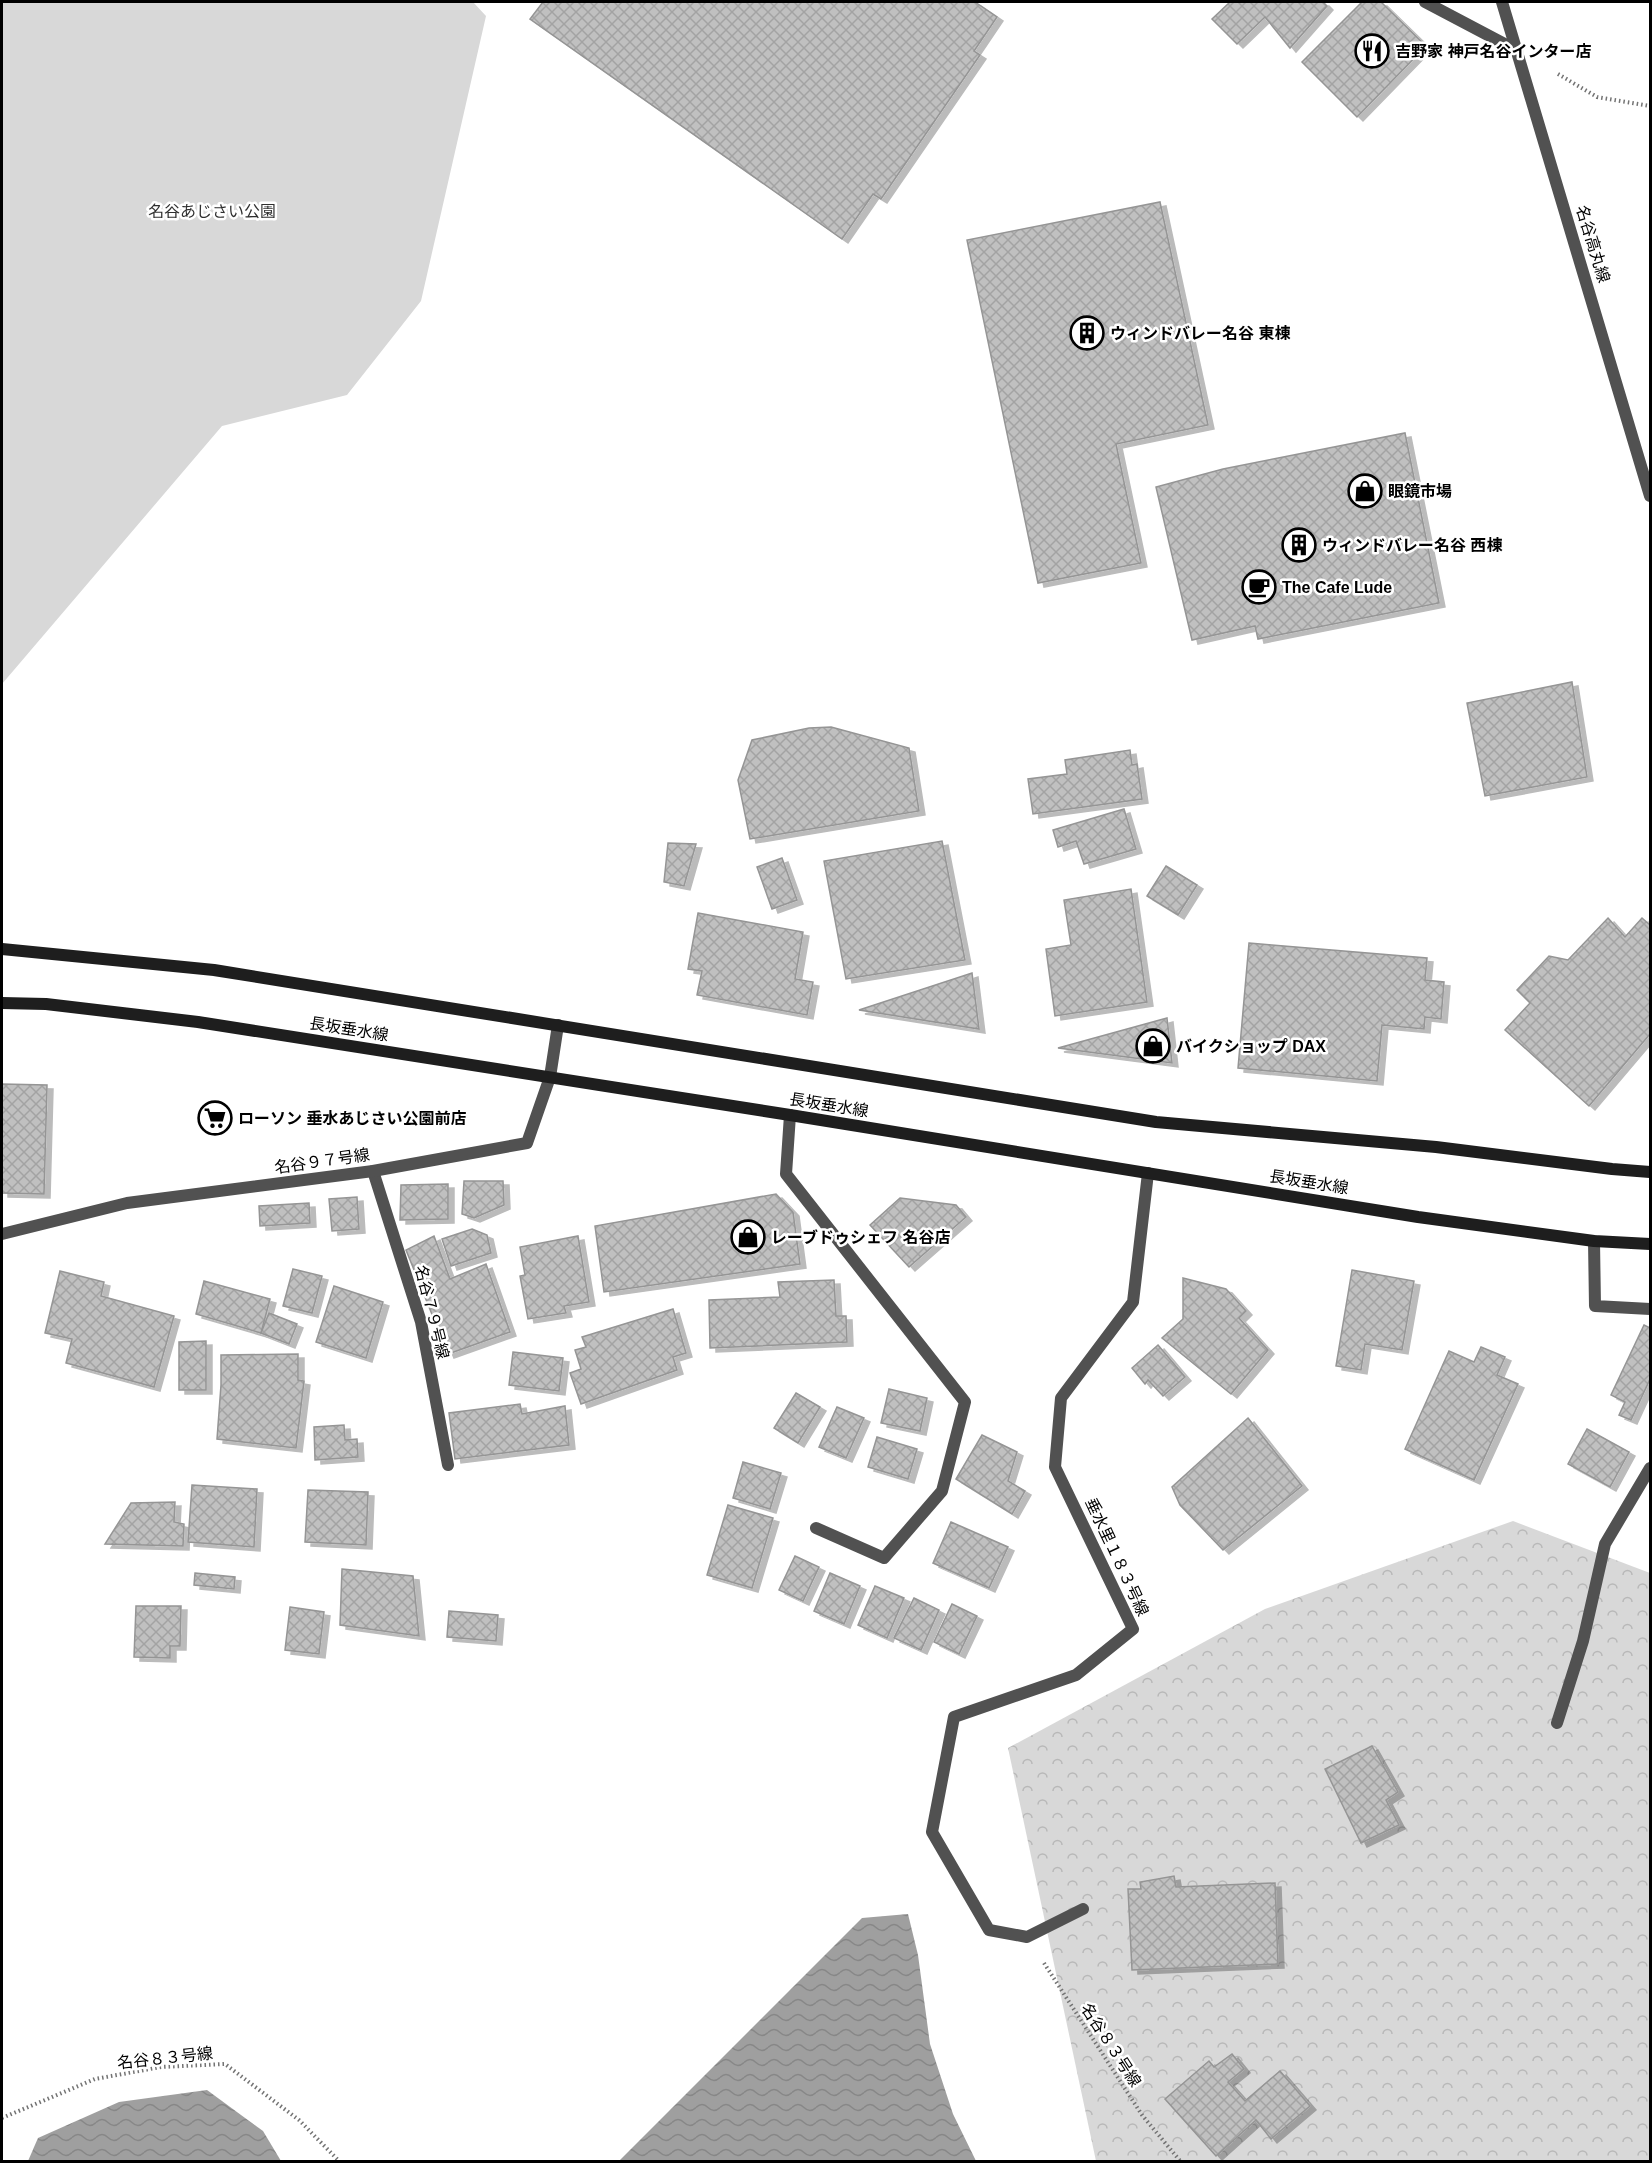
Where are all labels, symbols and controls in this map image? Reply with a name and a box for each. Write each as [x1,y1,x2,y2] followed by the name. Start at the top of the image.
[1354,33,1390,69] restaurant icon: 吉野家 神戸名谷インター店
[1395,42,1591,60] place label: 吉野家 神戸名谷インター店
[148,203,276,220] park label: 名谷あじさい公園
[1573,203,1613,285] street label: 名谷高丸線
[1069,315,1105,351] building icon: ウィンドバレー名谷 東棟
[1110,324,1290,342] place label: ウィンドバレー名谷 東棟
[1347,473,1383,509] shop icon: 眼鏡市場
[1388,483,1452,500] place label: 眼鏡市場
[1281,527,1317,563] building icon: ウィンドバレー名谷 西棟
[1322,536,1502,554] place label: ウィンドバレー名谷 西棟
[1241,569,1277,605] cafe icon: The Cafe Lude
[1282,579,1392,596] place label: The Cafe Lude
[308,1014,390,1044] street label: 長坂垂水線
[1135,1028,1171,1064] shop icon: バイクショップ DAX
[1176,1038,1326,1055] place label: バイクショップ DAX
[788,1090,870,1120] street label: 長坂垂水線
[197,1100,233,1136] supermarket icon: ローソン 垂水あじさい公園前店
[238,1110,466,1127] place label: ローソン 垂水あじさい公園前店
[273,1146,371,1176] street label: 名谷９７号線
[1268,1167,1350,1197] street label: 長坂垂水線
[730,1219,766,1255] shop icon: レーブドゥシェフ 名谷店
[771,1229,951,1246] place label: レーブドゥシェフ 名谷店
[412,1263,452,1361] street label: 名谷７９号線
[1082,1495,1152,1619] street label: 垂水里１８３号線
[1078,2000,1144,2090] street label: 名谷８３号線
[116,2045,214,2071] street label: 名谷８３号線

